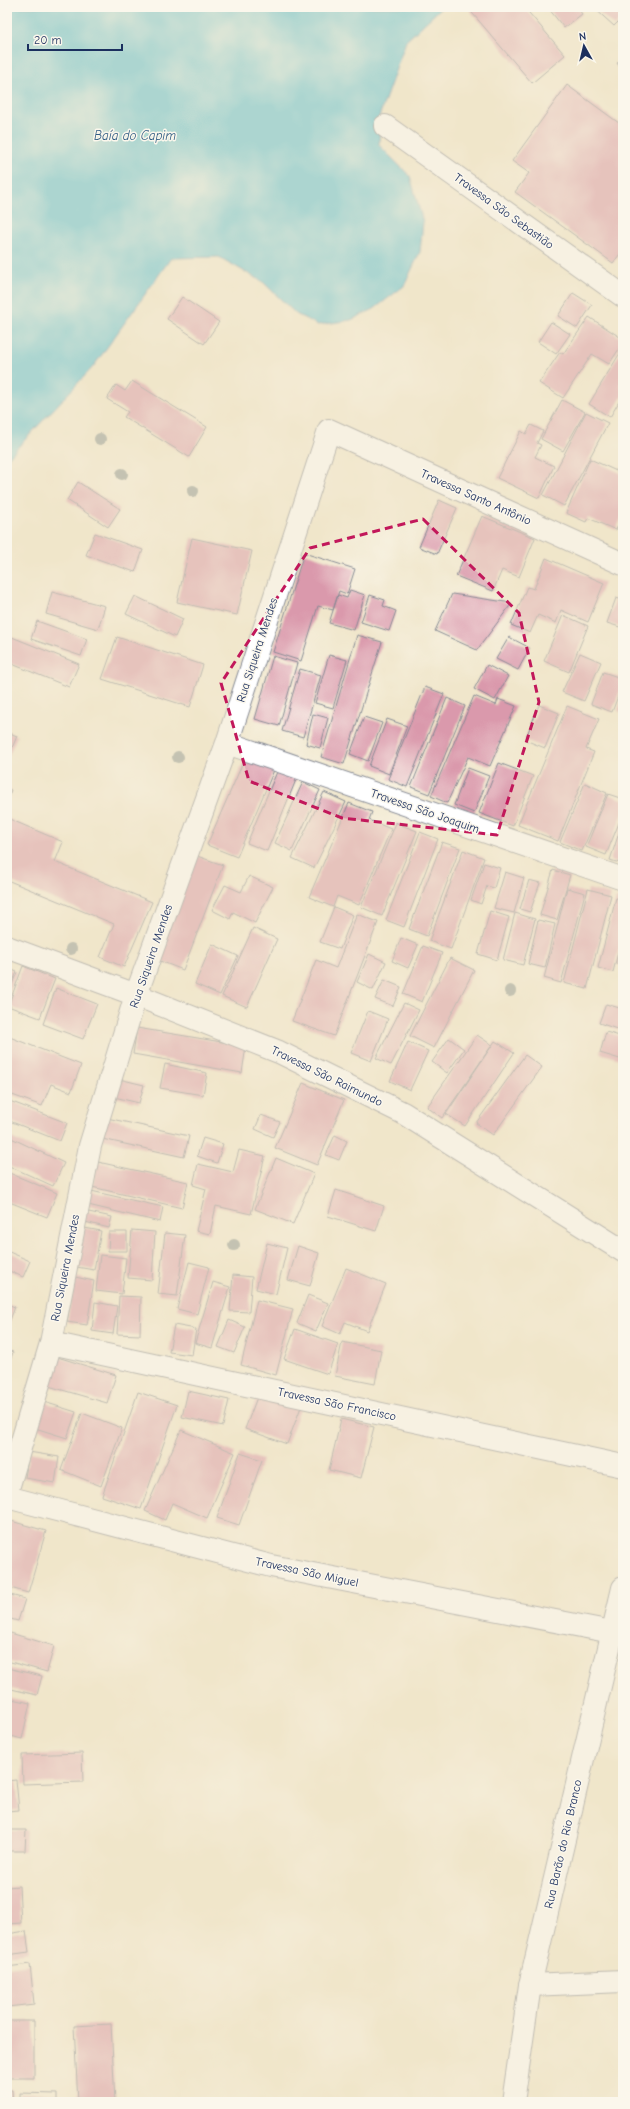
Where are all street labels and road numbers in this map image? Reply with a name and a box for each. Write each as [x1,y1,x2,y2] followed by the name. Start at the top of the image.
[451,170,557,252] street label: Travessa São Sebastião
[419,466,533,528] street label: Travessa Santo Antônio
[234,596,280,704] street label: Rua Siqueira Mendes
[369,786,481,836] street label: Travessa São Joaquim
[127,902,175,1010] street label: Rua Siqueira Mendes
[269,1043,385,1109] street label: Travessa São Raimundo
[48,1213,82,1323] street label: Rua Siqueira Mendes
[276,1385,398,1423] street label: Travessa São Francisco
[254,1554,360,1590] street label: Travessa São Miguel
[541,1778,585,1910] street label: Rua Barão do Rio Branco

